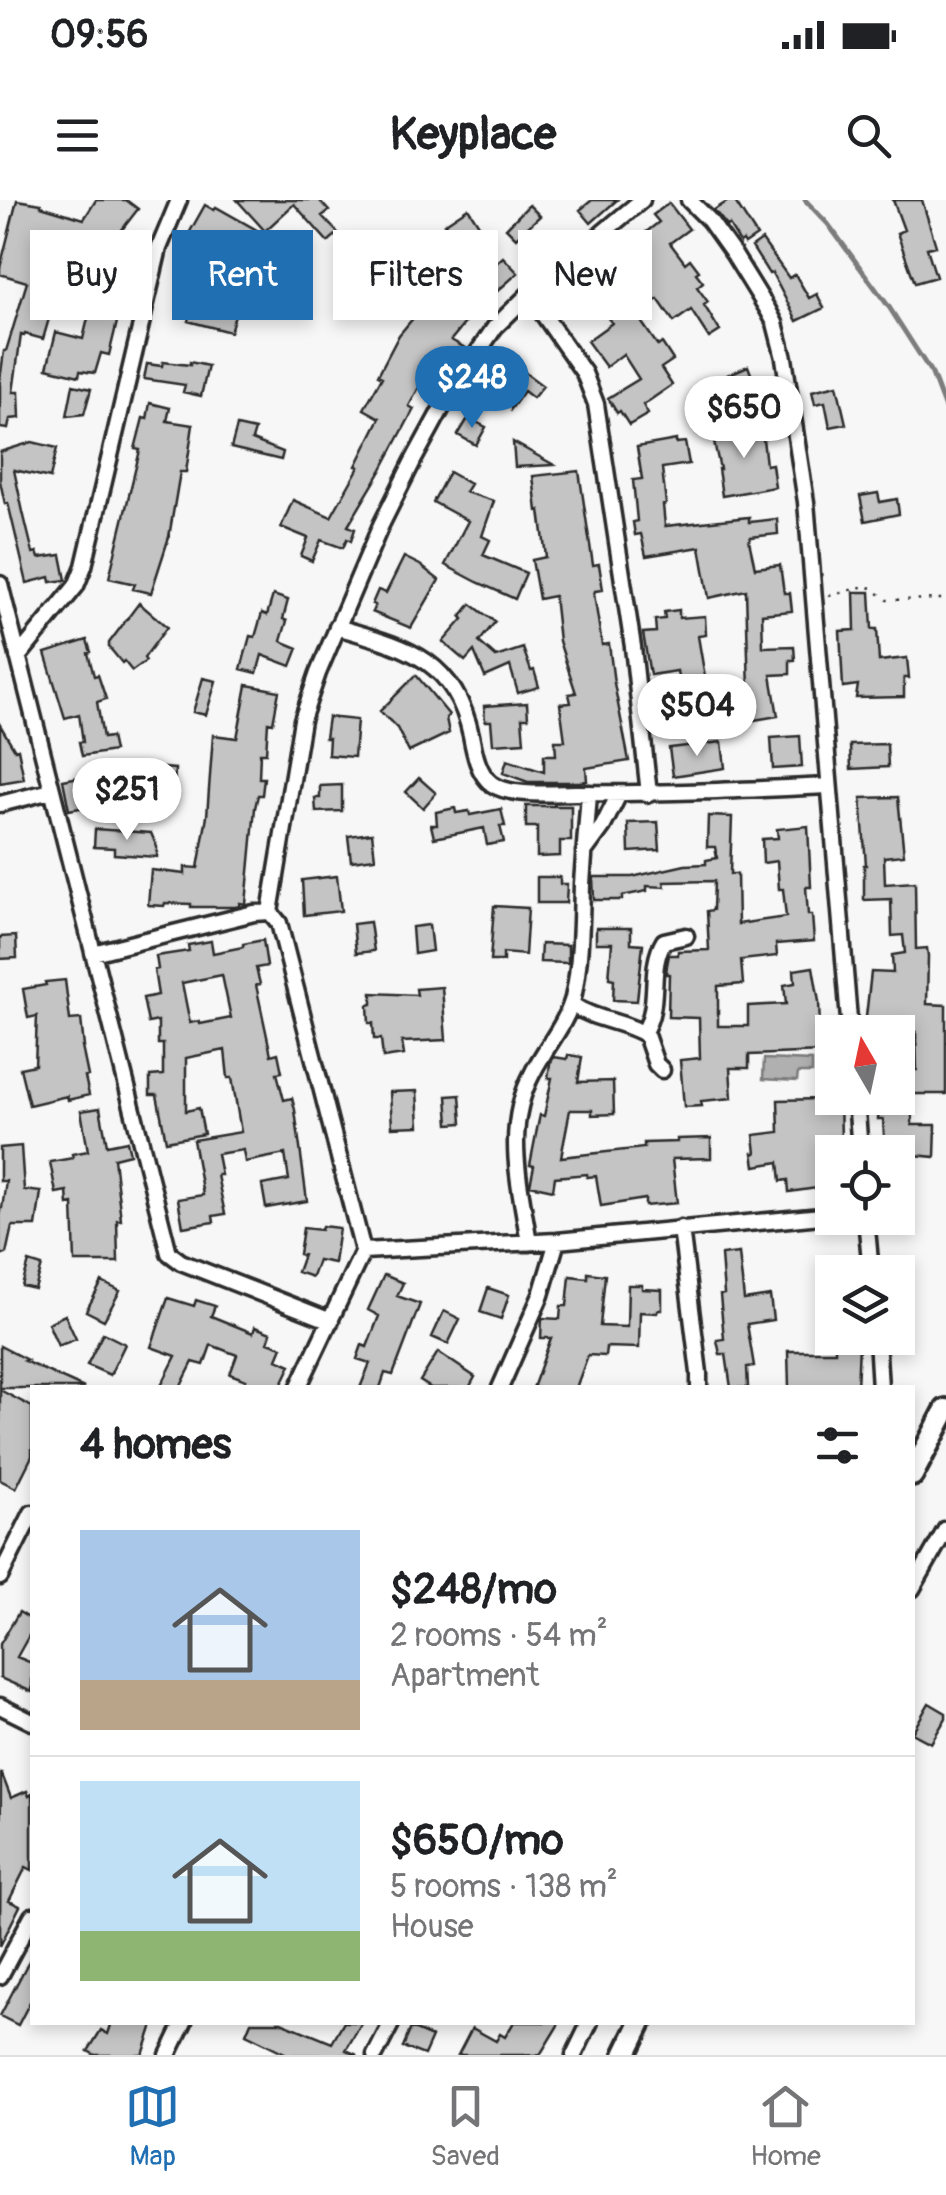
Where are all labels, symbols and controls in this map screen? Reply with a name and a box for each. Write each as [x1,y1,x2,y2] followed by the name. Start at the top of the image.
[50,11,148,59] text: 09:56
[390,107,556,163] text: Keyplace
[50,108,105,163] icon: menu
[841,108,896,163] icon: search
[30,230,152,320] chip: Buy
[172,230,313,320] chip: Rent
[333,230,498,320] chip: Filters
[518,230,652,320] chip: New
[413,346,531,431] pin: $248
[437,358,507,398] text: $248
[685,376,803,461] pin: $650
[706,388,782,428] text: $650
[638,674,756,759] pin: $504
[659,686,735,726] text: $504
[68,758,186,843] pin: $251
[94,770,160,810] text: $251
[815,1015,915,1115] north arrow
[815,1015,915,1355] map controls
[815,1135,915,1235] button: locate
[815,1255,915,1355] button: layers
[810,1418,865,1473] icon: filters
[80,1419,231,1471] text: 4 homes
[390,1564,557,1616] text: $248/mo
[160,1570,280,1690] icon: home
[390,1616,608,1656] text: 2 rooms · 54 m²
[390,1656,539,1696] text: Apartment
[390,1815,564,1867] text: $650/mo
[160,1821,280,1941] icon: home
[390,1867,618,1907] text: 5 rooms · 138 m²
[390,1907,474,1947] text: House
[125,2079,180,2174] tab: Map
[430,2079,500,2174] tab: Saved
[750,2079,821,2174] tab: Home

